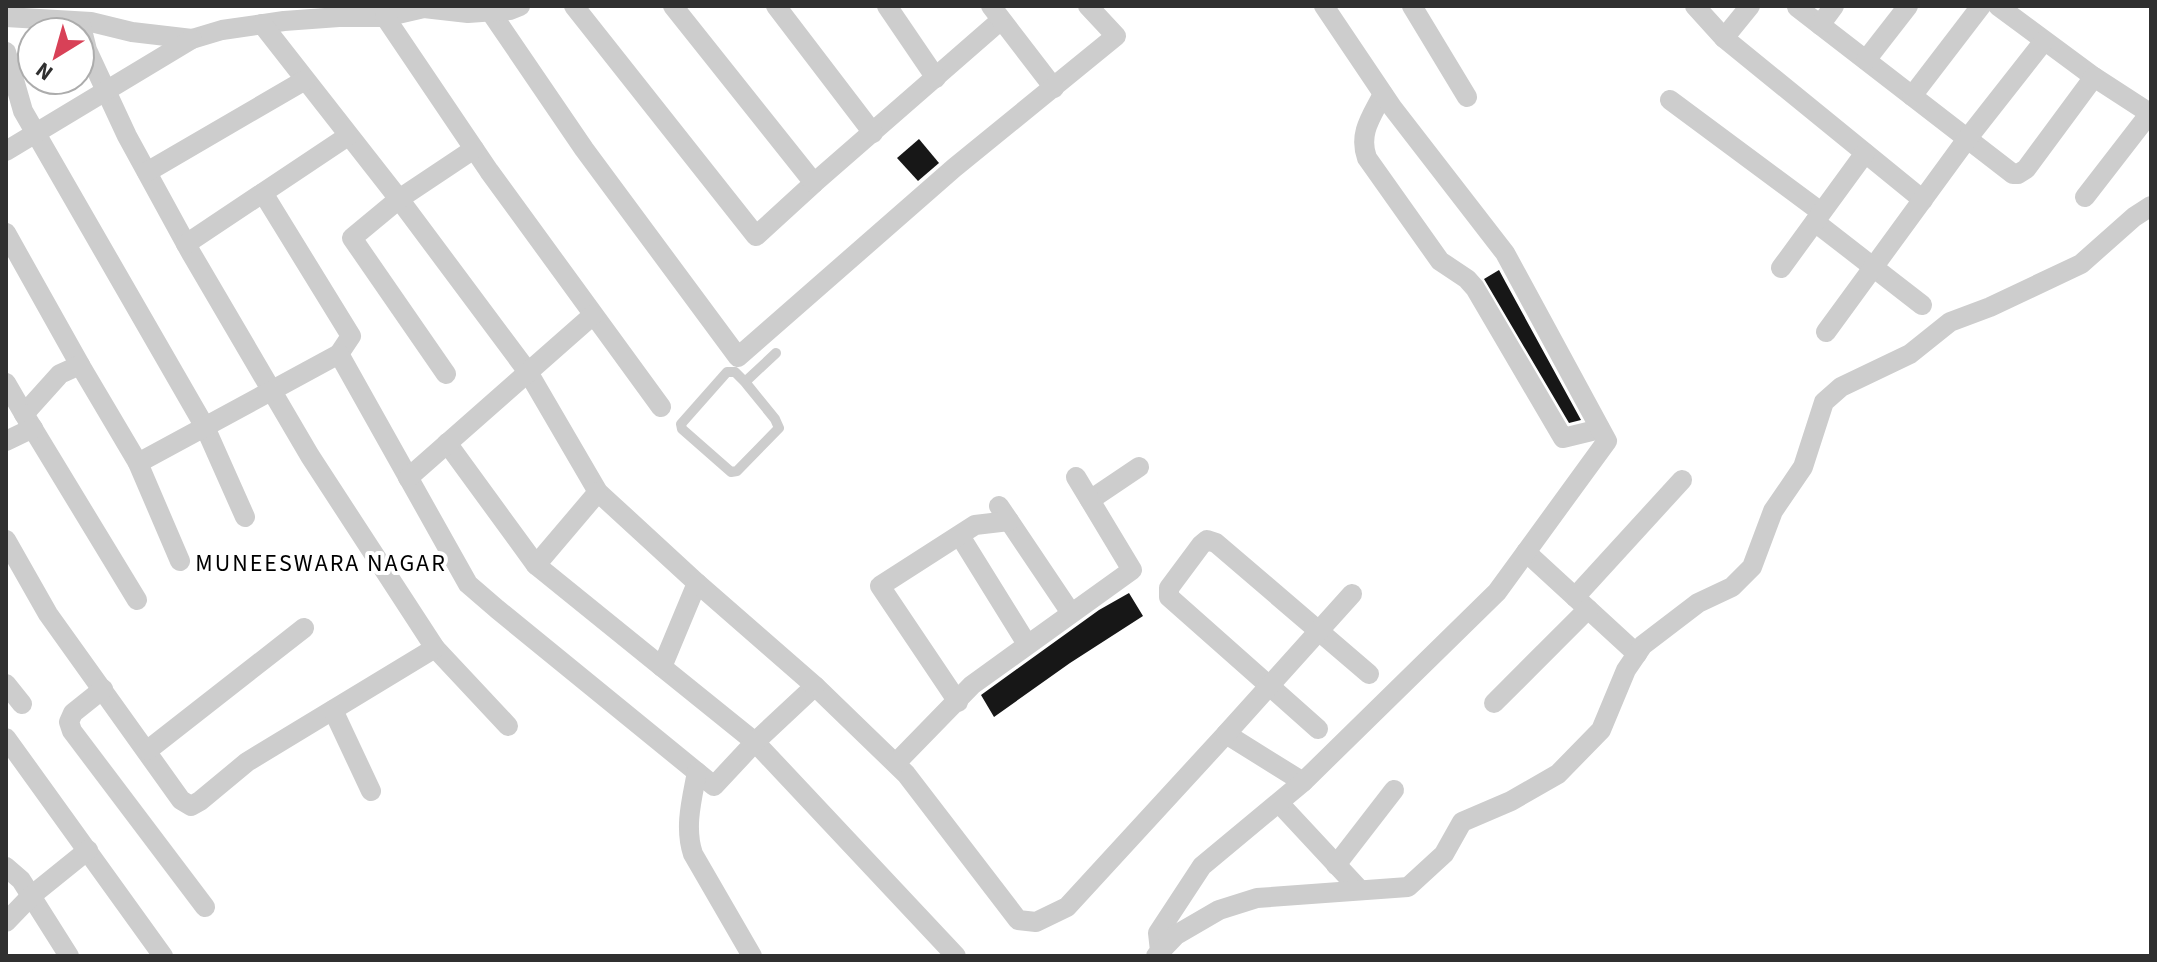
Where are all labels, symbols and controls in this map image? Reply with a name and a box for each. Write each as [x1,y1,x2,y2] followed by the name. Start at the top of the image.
[16,16,96,96] north arrow
[29,54,60,88] text: N
[195,546,447,581] district label: MUNEESWARA NAGAR

